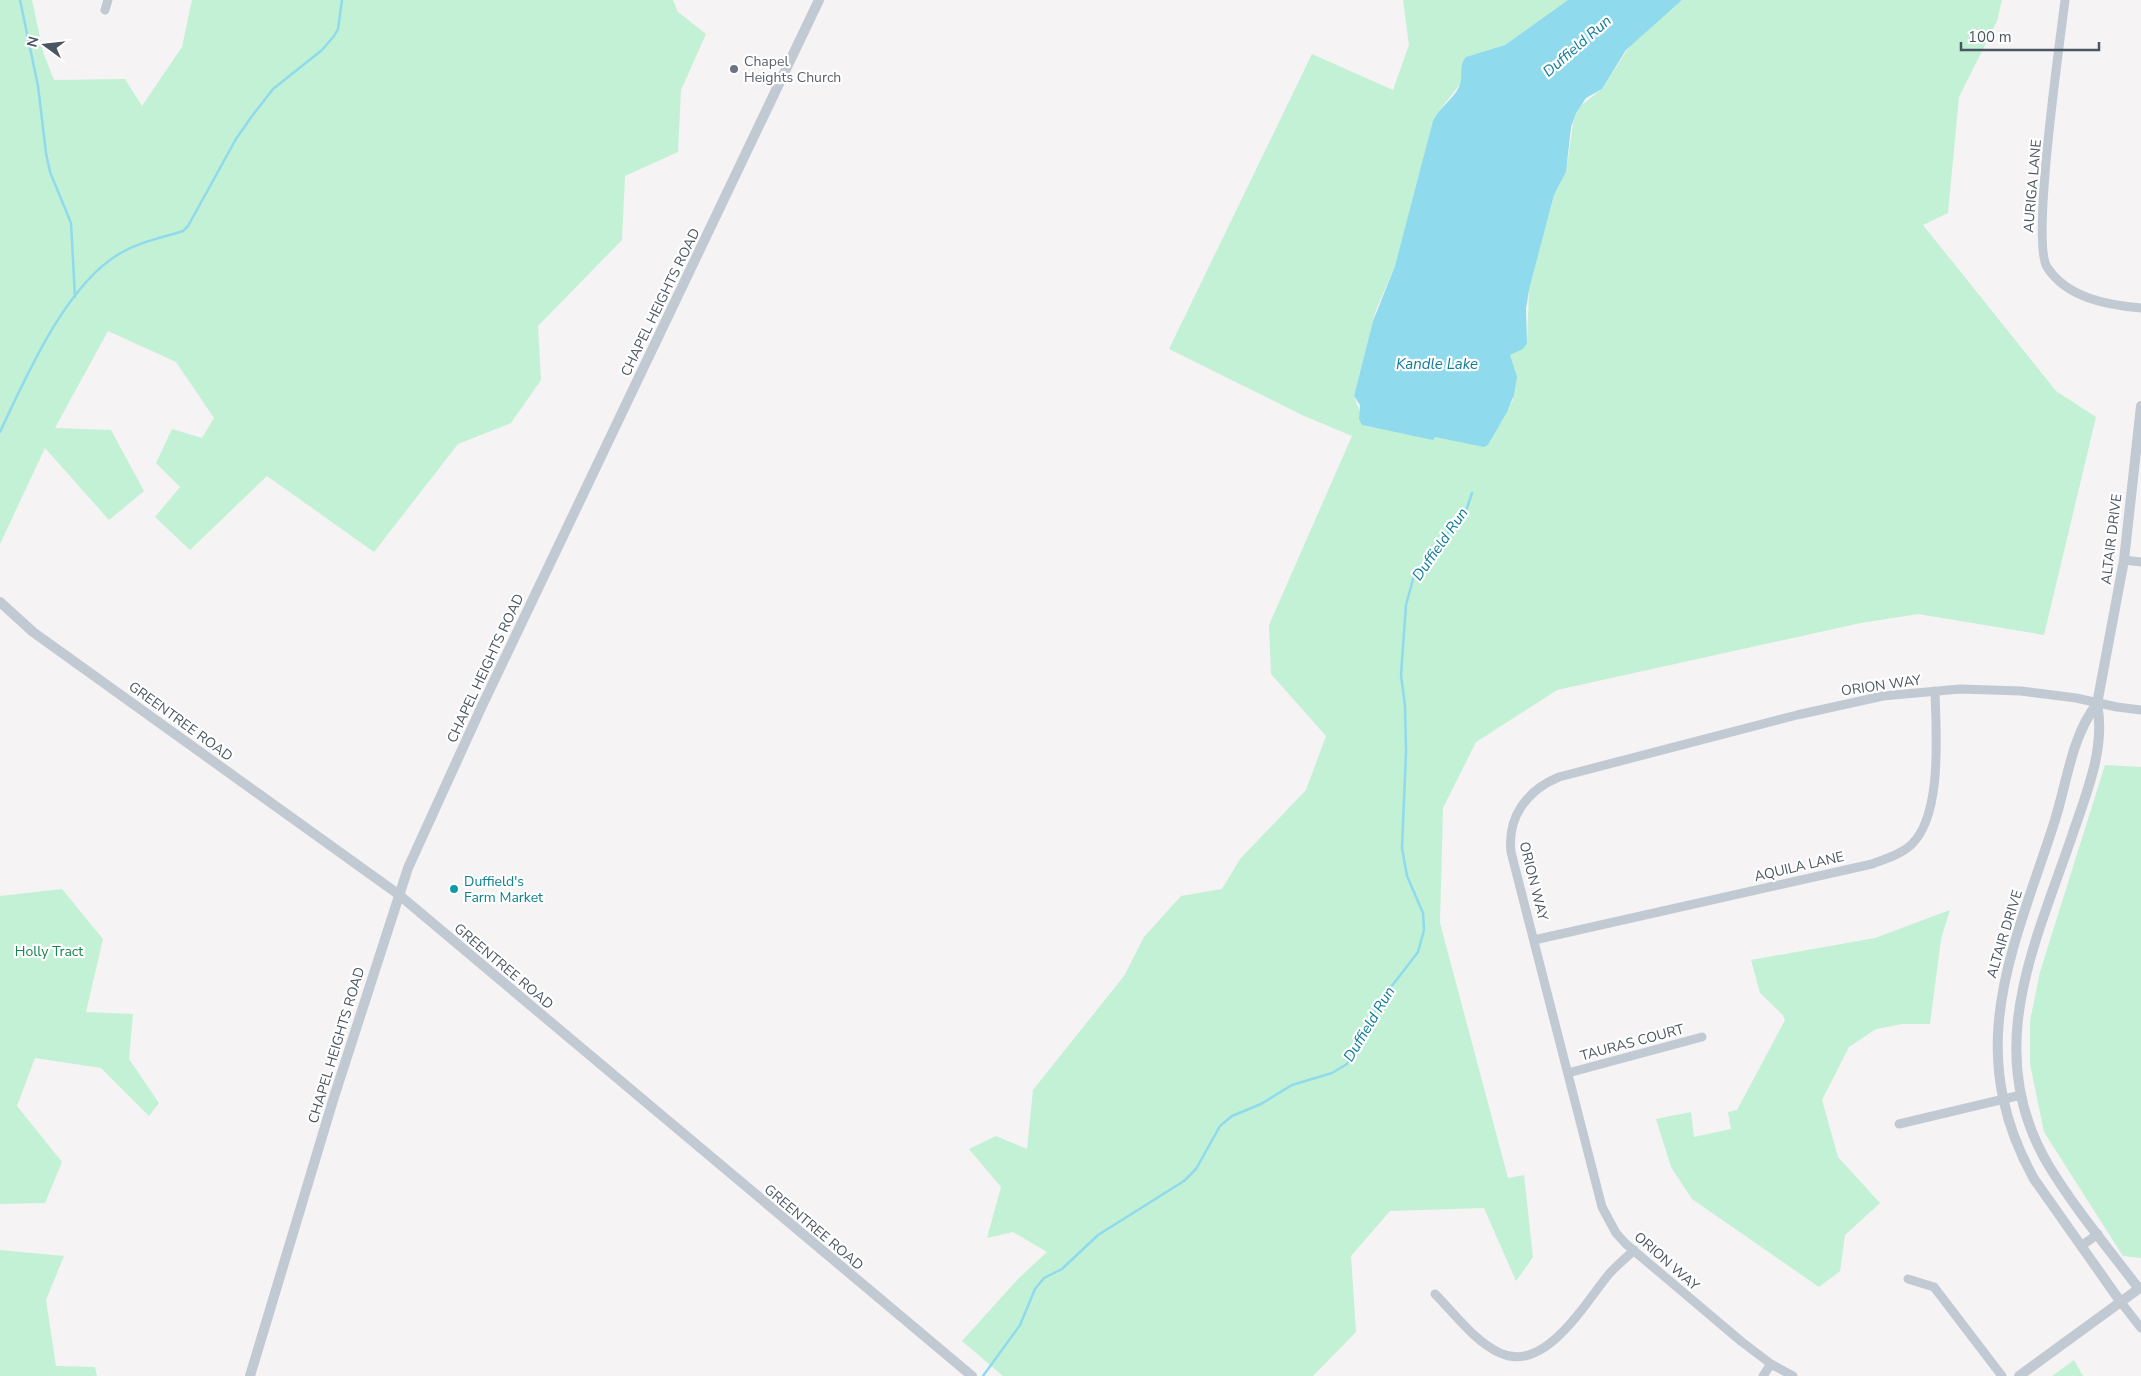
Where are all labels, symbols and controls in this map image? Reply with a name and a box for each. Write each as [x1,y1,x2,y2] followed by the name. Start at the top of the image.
[1539,11,1615,81] water label: Duffield Run
[20,20,70,70] north arrow
[1961,20,2098,52] scale bar
[1968,27,2012,47] text: 100 m
[22,34,43,49] text: N
[744,52,841,87] place label: Chapel Heights Church
[728,63,740,75] marker: Chapel Heights Church
[2019,139,2046,233] street label: AURIGA LANE
[616,225,705,379] street label: CHAPEL HEIGHTS ROAD
[1396,354,1478,374] water label: Kandle Lake
[2097,493,2126,586] street label: ALTAIR DRIVE
[1408,504,1472,584] water label: Duffield Run
[443,591,528,746] street label: CHAPEL HEIGHTS ROAD
[1840,670,1923,701] street label: ORION WAY
[125,677,237,766] street label: GREENTREE ROAD
[1515,840,1553,923] street label: ORION WAY
[1752,847,1846,886] street label: AQUILA LANE
[464,872,543,907] place label: Duffield's Farm Market
[448,883,460,895] marker: Duffield's Farm Market
[1982,888,2027,981] street label: ALTAIR DRIVE
[450,919,557,1014] street label: GREENTREE ROAD
[15,942,83,961] park label: Holly Tract
[304,965,369,1126] street label: CHAPEL HEIGHTS ROAD
[1339,983,1399,1065] water label: Duffield Run
[1578,1019,1687,1065] street label: TAURAS COURT
[760,1180,867,1275] street label: GREENTREE ROAD
[1630,1228,1704,1295] street label: ORION WAY

